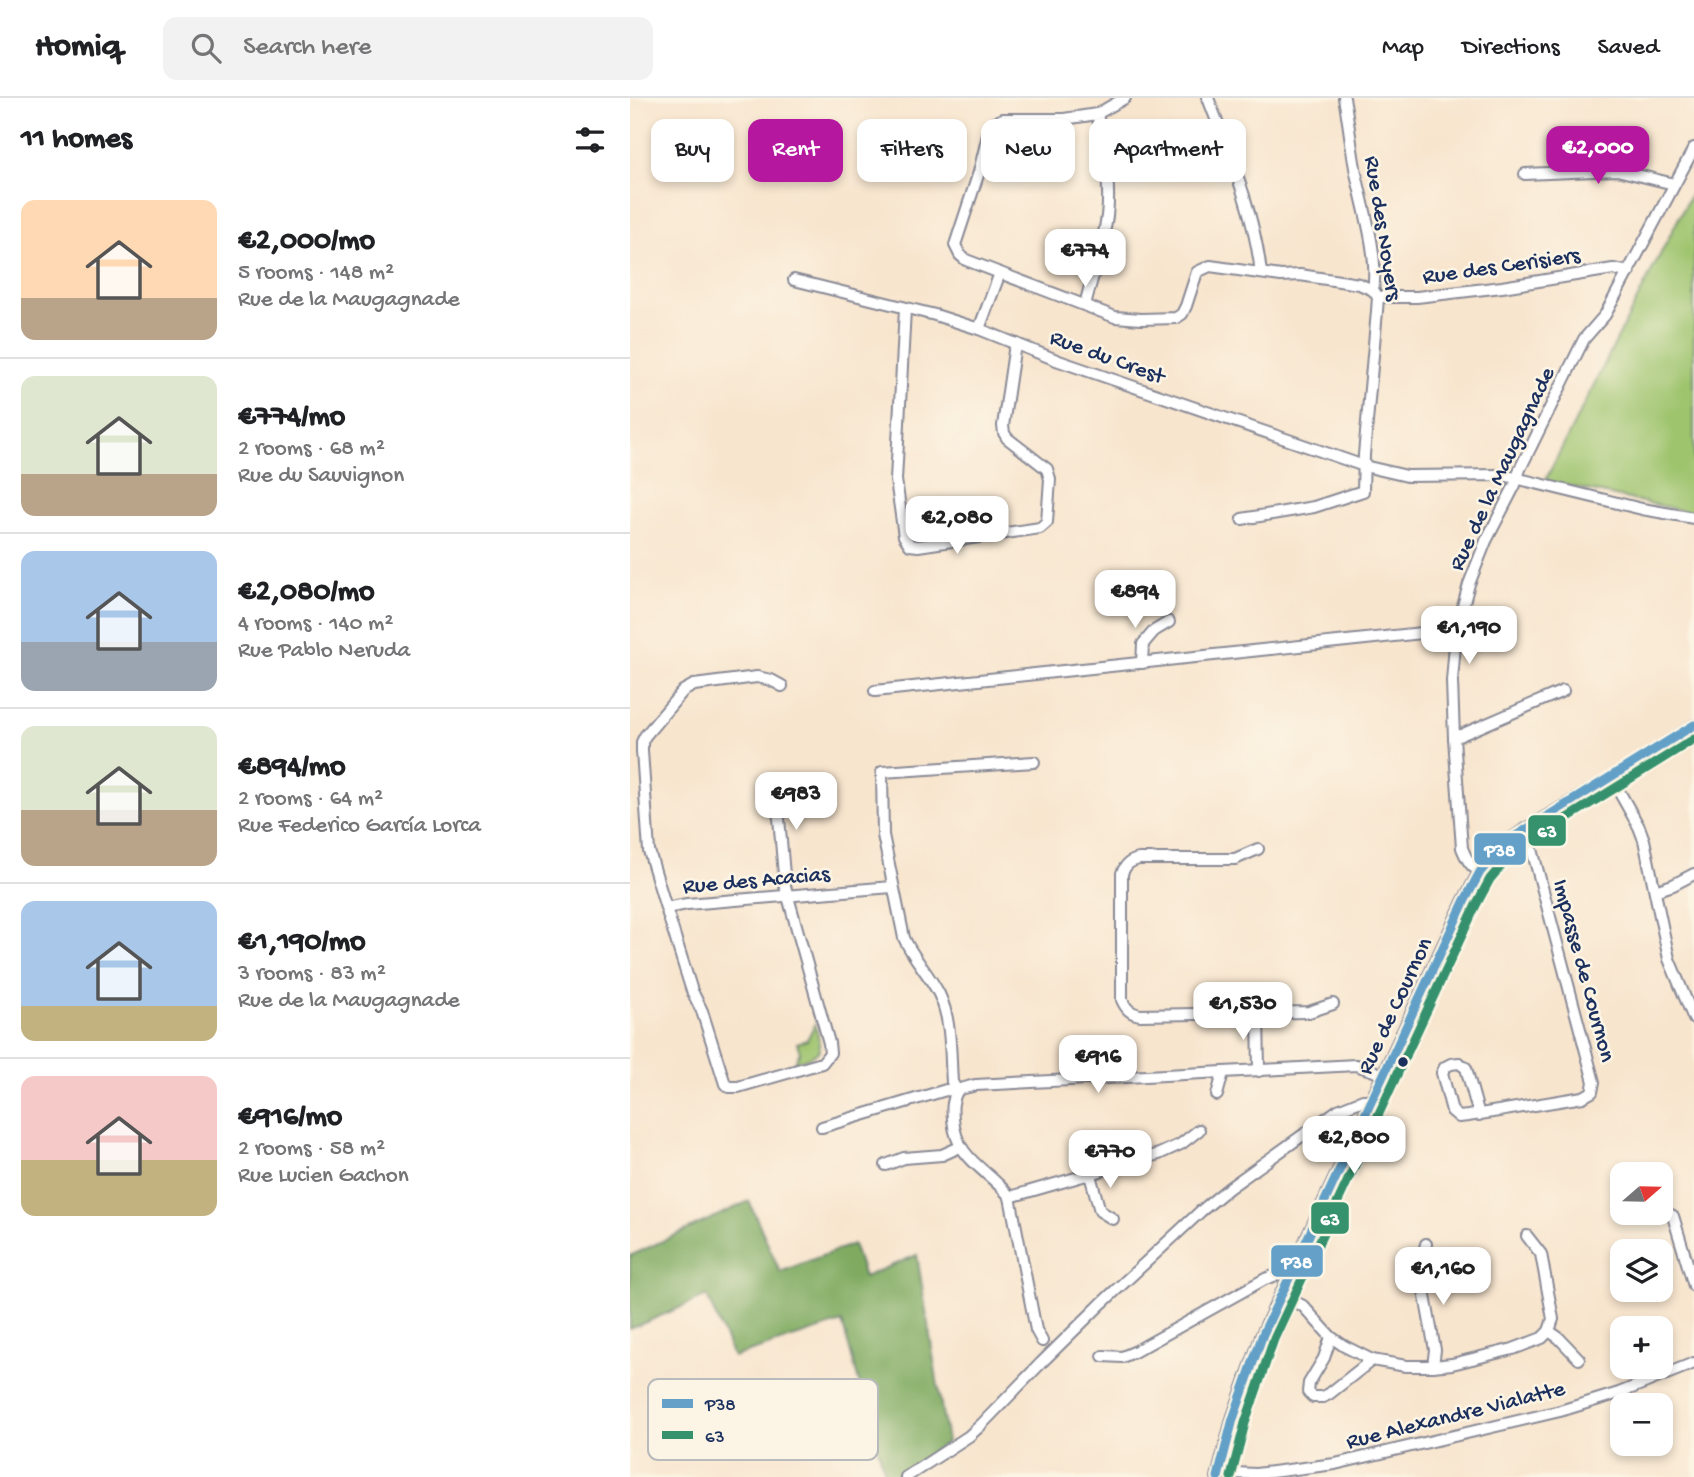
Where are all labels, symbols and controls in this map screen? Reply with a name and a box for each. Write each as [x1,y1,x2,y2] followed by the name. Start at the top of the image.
[163,17,653,80] search box
[35,29,121,67] text: Homiq
[187,29,225,67] icon: search
[243,33,371,64] text: Search here
[1382,34,1424,63] text: Map
[1462,34,1560,63] text: Directions
[1598,34,1659,63] text: Saved
[651,119,734,182] chip: Buy
[748,119,843,182] chip: Rent
[857,119,967,182] chip: Filters
[981,119,1075,182] chip: New
[1089,119,1246,182] chip: Apartment
[571,121,609,159] icon: filters
[21,123,132,158] text: 11 homes
[1541,126,1655,186] pin: €2,000
[1562,135,1634,162] text: €2,000
[1357,154,1406,303] street label: Rue des Noyers
[238,225,375,260] text: €2,000/mo
[77,228,161,312] icon: home
[1044,230,1126,289] pin: €774
[1061,238,1109,265] text: €774
[1421,243,1583,292] street label: Rue des Cerisiers
[238,260,394,287] text: 5 rooms · 148 m²
[238,287,460,314] text: Rue de la Maugagnade
[1046,325,1169,392] street label: Rue du Crest
[1444,362,1563,576] street label: Rue de la Maugagnade
[238,401,345,436] text: €774/mo
[77,404,161,488] icon: home
[238,436,385,463] text: 2 rooms · 68 m²
[238,463,404,490] text: Rue du Sauvignon
[900,496,1014,556] pin: €2,080
[922,505,992,532] text: €2,080
[1094,570,1176,630] pin: €894
[238,576,375,611] text: €2,080/mo
[77,579,161,663] icon: home
[1111,579,1159,606] text: €894
[1412,606,1526,666] pin: €1,190
[238,611,393,638] text: 4 rooms · 140 m²
[1437,615,1501,642] text: €1,190
[238,638,410,665] text: Rue Pablo Neruda
[238,751,346,786] text: €894/mo
[77,754,161,838] icon: home
[755,772,837,832] pin: €983
[771,781,821,808] text: €983
[238,786,383,813] text: 2 rooms · 64 m²
[238,813,481,840] text: Rue Federico García Lorca
[1527,814,1567,847] line badge: 63
[1537,822,1557,845] text: 63
[1473,832,1527,866] line badge: P38
[1484,841,1516,864] text: P38
[682,862,832,901] street label: Rue des Acacias
[1545,877,1620,1065] street label: Impasse de Cournon
[238,926,366,961] text: €1,190/mo
[77,929,161,1013] icon: home
[1353,934,1440,1079] street label: Rue de Cournon
[238,961,386,988] text: 3 rooms · 83 m²
[1186,982,1300,1042] pin: €1,530
[238,988,460,1015] text: Rue de la Maugagnade
[1209,991,1277,1018] text: €1,530
[1057,1035,1139,1095] pin: €916
[1075,1044,1121,1071] text: €916
[1396,1055,1410,1069] unlabelled marker
[238,1101,342,1136] text: €916/mo
[77,1104,161,1188] icon: home
[1297,1116,1411,1176] pin: €2,800
[1319,1125,1389,1152] text: €2,800
[1069,1130,1151,1190] pin: €770
[238,1136,385,1163] text: 2 rooms · 58 m²
[1085,1139,1135,1166] text: €770
[1610,1162,1673,1225] north arrow
[1610,1162,1673,1456] map controls
[238,1163,409,1190] text: Rue Lucien Gachon
[1310,1201,1350,1235] line badge: 63
[1320,1210,1340,1233] text: 63
[1610,1239,1673,1302] button: layers
[1270,1244,1324,1278] line badge: P38
[1386,1248,1500,1307] pin: €1,160
[1281,1253,1313,1276] text: P38
[1411,1256,1475,1283] text: €1,160
[1610,1316,1673,1379] button: +
[1344,1376,1569,1457] street label: Rue Alexandre Vialatte
[648,1379,878,1460] legend
[1610,1393,1673,1456] button: −
[704,1395,736,1418] text: P38
[705,1427,725,1450] text: 63

